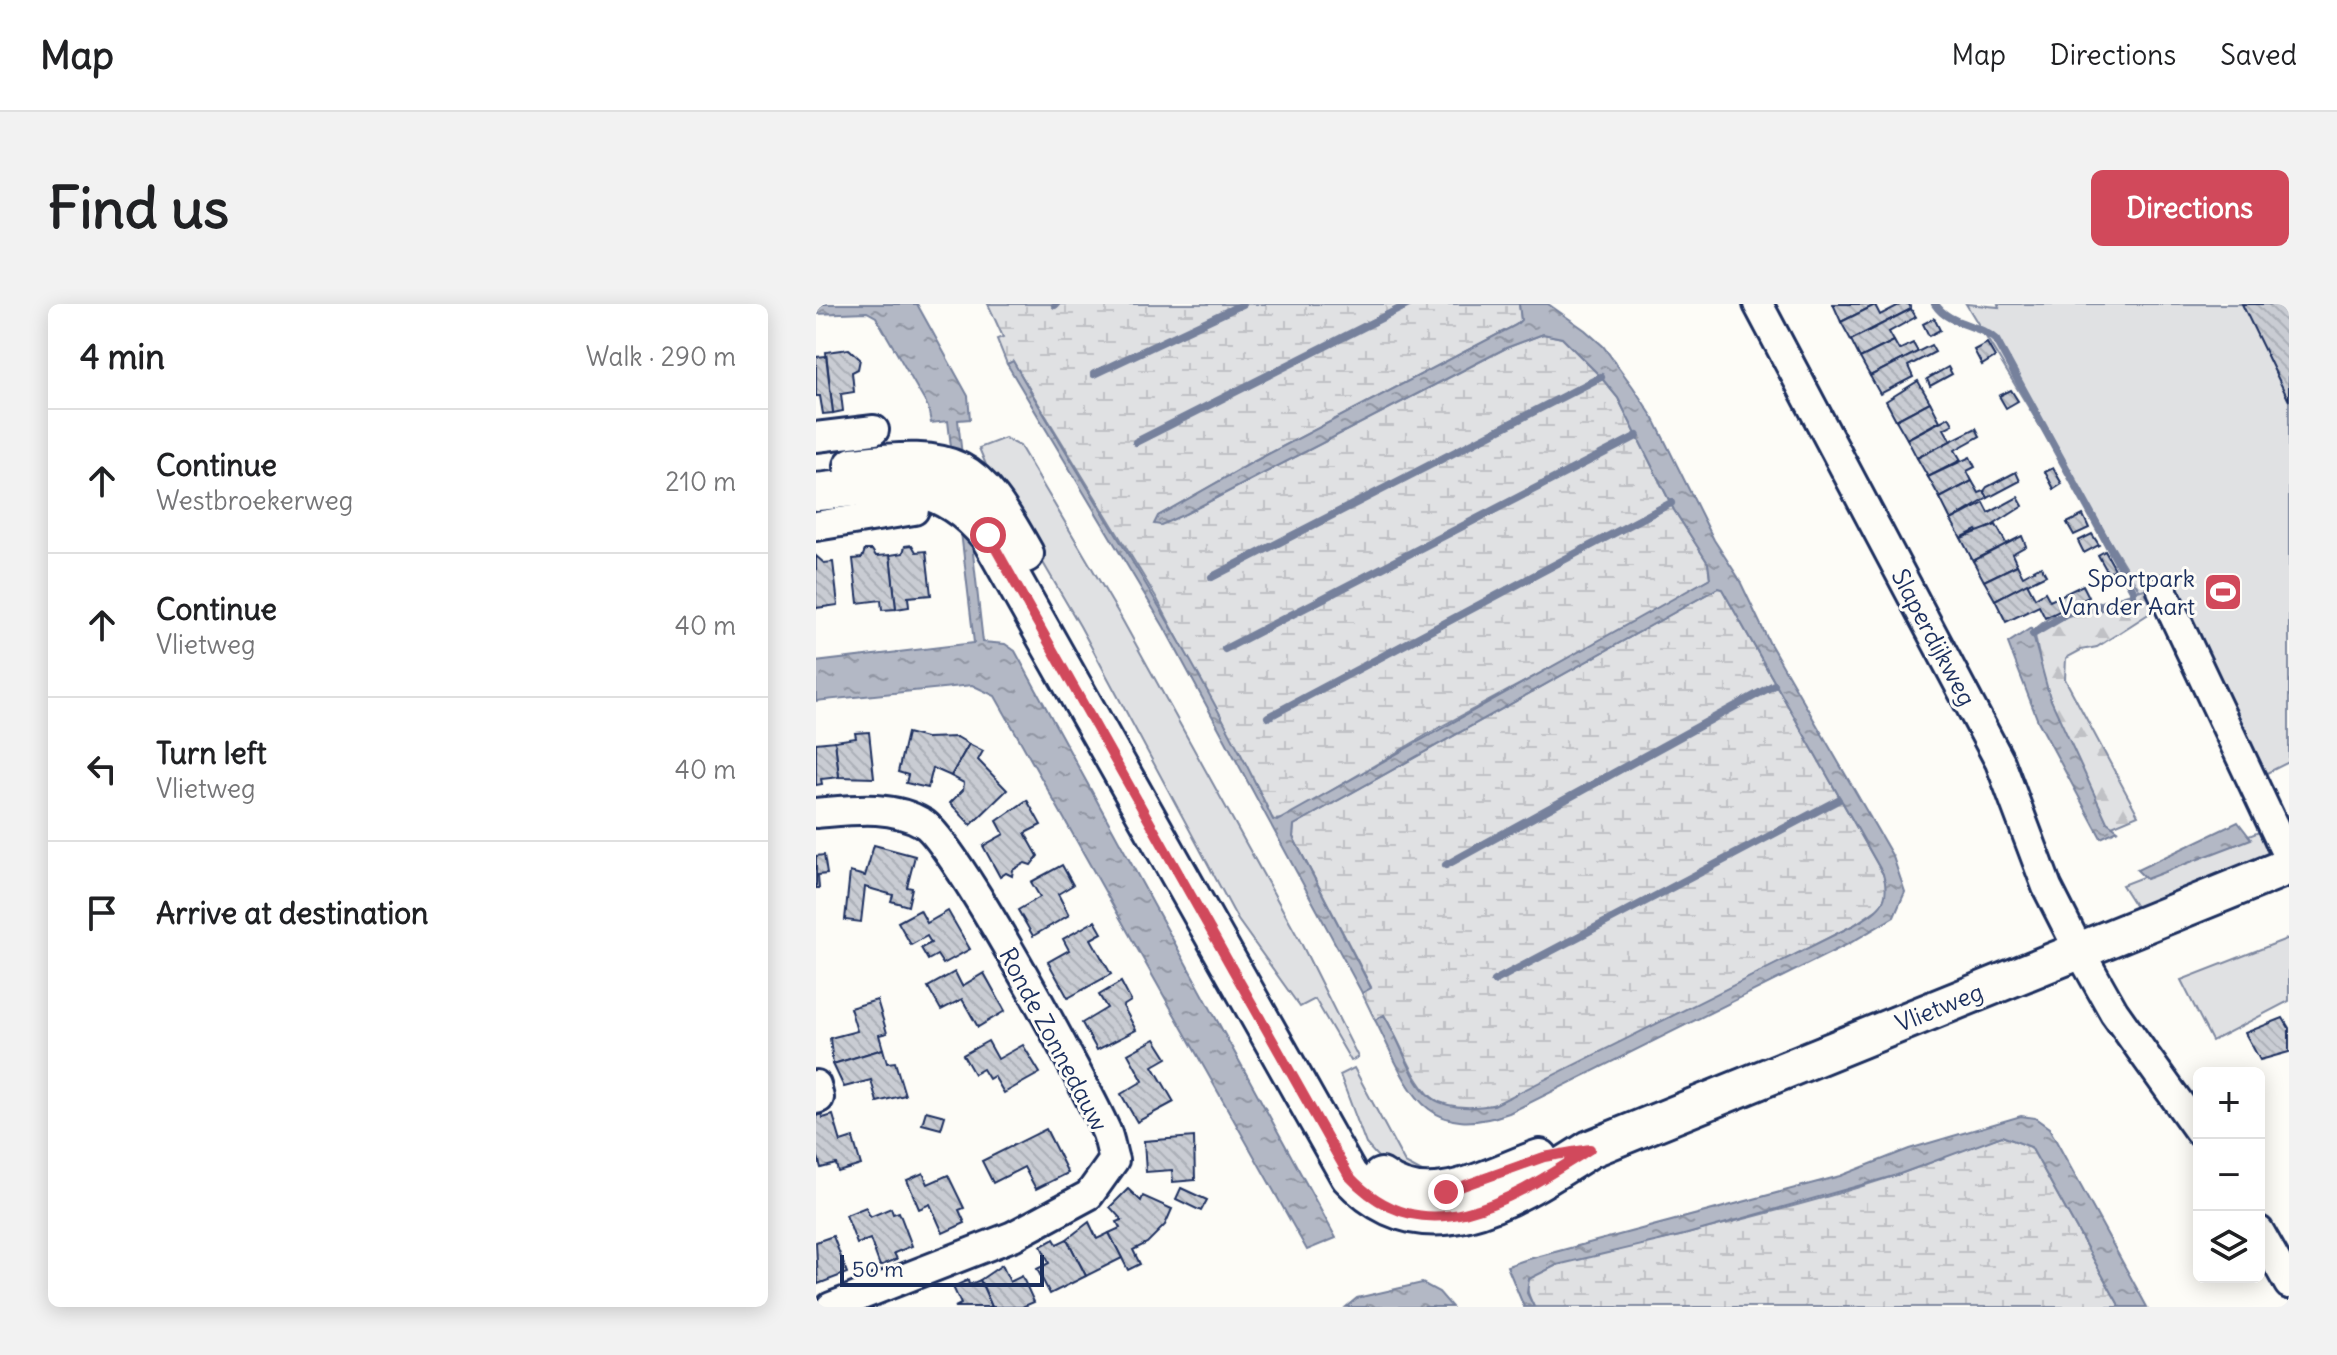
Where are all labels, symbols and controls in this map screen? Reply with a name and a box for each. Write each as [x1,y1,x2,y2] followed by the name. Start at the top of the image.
[40,32,114,79] text: Map
[1951,37,2006,73] text: Map
[2050,37,2176,73] text: Directions
[2220,37,2297,73] text: Saved
[2091,170,2289,246] button: Directions
[48,173,229,243] text: Find us
[80,335,165,378] text: 4 min
[586,340,736,373] text: Walk · 290 m
[156,446,277,484] text: Continue
[80,459,124,503] icon: ahead
[665,465,736,498] text: 210 m
[156,484,353,517] text: Westbroekerweg
[970,517,1006,553] route start
[1885,563,1983,711] street label: Slaperdijkweg
[2058,563,2195,621] place label: Sportpark Van der Aart
[2202,571,2244,613] sports icon: Sportpark Van der Aart
[156,590,277,628] text: Continue
[80,603,124,647] icon: ahead
[675,609,736,642] text: 40 m
[156,628,256,661] text: Vlietweg
[156,734,267,772] text: Turn left
[80,747,124,791] icon: left
[675,753,736,786] text: 40 m
[156,772,256,805] text: Vlietweg
[80,891,124,935] icon: arrive
[156,894,428,932] text: Arrive at destination
[993,942,1115,1136] street label: Ronde Zonnedauw
[1891,976,1987,1038] street label: Vlietweg
[2193,1067,2265,1283] map controls
[2193,1067,2265,1139] button: +
[2193,1139,2265,1211] button: −
[1428,1174,1464,1210] route end
[2193,1211,2265,1283] button: layers
[840,1251,1044,1287] scale bar
[852,1255,904,1283] text: 50 m

